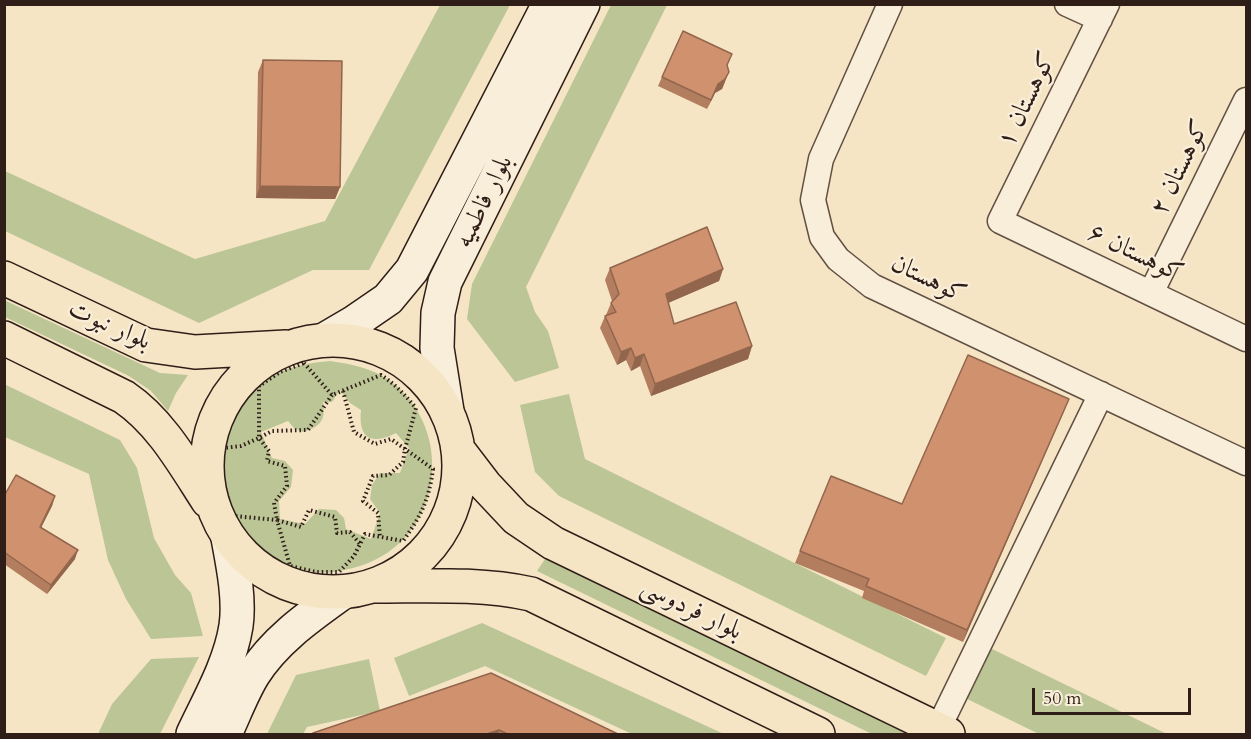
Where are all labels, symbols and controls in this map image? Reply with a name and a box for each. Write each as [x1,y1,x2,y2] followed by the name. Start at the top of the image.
[992,47,1064,153] street label: کوهستان ۱
[1145,115,1217,221] street label: کوهستان ۲
[449,150,521,254] street label: بلوار فاطمیه
[1082,218,1188,290] street label: کوهستان ۶
[885,248,971,312] street label: کوهستان
[63,294,155,358] street label: بلوار نبوت
[635,572,747,648] street label: بلوار فردوسی
[1035,676,1194,714] scale bar
[1043,686,1082,711] text: 50 m

